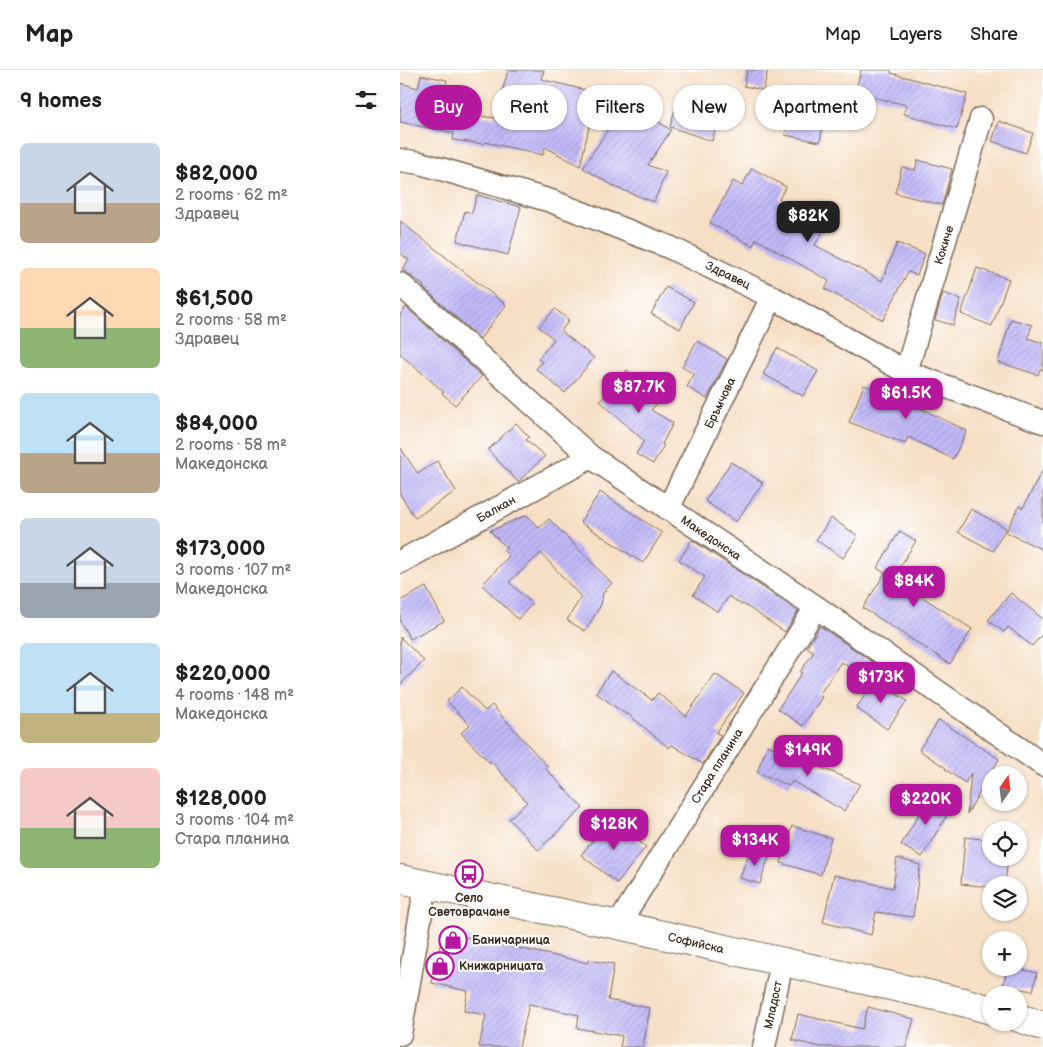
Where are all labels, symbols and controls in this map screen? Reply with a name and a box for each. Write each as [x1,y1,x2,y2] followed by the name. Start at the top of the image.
[25,20,73,49] text: Map
[825,24,861,45] text: Map
[889,24,942,45] text: Layers
[970,24,1018,45] text: Share
[415,85,482,130] chip: Buy
[492,85,567,130] chip: Rent
[577,85,663,130] chip: Filters
[673,85,745,130] chip: New
[755,85,876,130] chip: Apartment
[352,86,380,114] icon: filters
[20,88,102,113] text: 9 homes
[175,161,258,186] text: $82,000
[60,163,120,223] icon: home
[175,186,288,205] text: 2 rooms · 62 m²
[778,200,838,243] pin: $82K
[175,205,239,224] text: Здравец
[788,207,828,226] text: $82K
[931,224,958,266] street label: Кокиче
[703,258,753,293] street label: Здравец
[175,286,253,311] text: $61,500
[60,288,120,348] icon: home
[175,311,287,330] text: 2 rooms · 58 m²
[175,330,239,349] text: Здравец
[598,372,680,414] pin: $87.7K
[702,375,739,431] street label: Бръмчова
[613,378,665,397] text: $87.7K
[865,378,947,420] pin: $61.5K
[881,384,931,403] text: $61.5K
[175,411,258,436] text: $84,000
[60,413,120,473] icon: home
[175,436,287,455] text: 2 rooms · 58 m²
[175,455,268,474] text: Македонска
[474,493,518,526] street label: Балкан
[678,513,744,564] street label: Македонска
[175,536,265,561] text: $173,000
[60,538,120,598] icon: home
[175,561,291,580] text: 3 rooms · 107 m²
[884,566,944,608] pin: $84K
[894,572,934,591] text: $84K
[175,580,268,599] text: Македонска
[175,661,271,686] text: $220,000
[846,662,916,704] pin: $173K
[60,663,120,723] icon: home
[858,668,904,687] text: $173K
[175,686,294,705] text: 4 rooms · 148 m²
[175,705,268,724] text: Македонска
[688,726,747,807] street label: Стара планина
[773,734,843,777] pin: $149K
[785,741,831,760] text: $149K
[982,766,1028,811] north arrow
[982,766,1027,1031] map controls
[891,784,961,826] pin: $220K
[175,786,267,811] text: $128,000
[60,788,120,848] icon: home
[901,790,951,809] text: $220K
[579,808,649,851] pin: $128K
[175,811,294,830] text: 3 rooms · 104 m²
[590,815,638,834] text: $128K
[982,821,1027,866] button: locate
[720,824,790,867] pin: $134K
[175,830,290,849] text: Стара планина
[732,831,778,850] text: $134K
[454,859,484,889] bus stop icon: Село Световрачане
[982,876,1027,921] button: layers
[428,891,510,920] place label: Село Световрачане
[438,925,468,955] shop icon: Баничарница
[666,930,725,957] street label: Софийска
[982,931,1027,976] button: +
[472,933,551,948] place label: Баничарница
[425,951,455,981] shop icon: Книжарницата
[459,959,544,974] place label: Книжарницата
[761,979,786,1031] street label: Младост
[982,986,1027,1031] button: −

